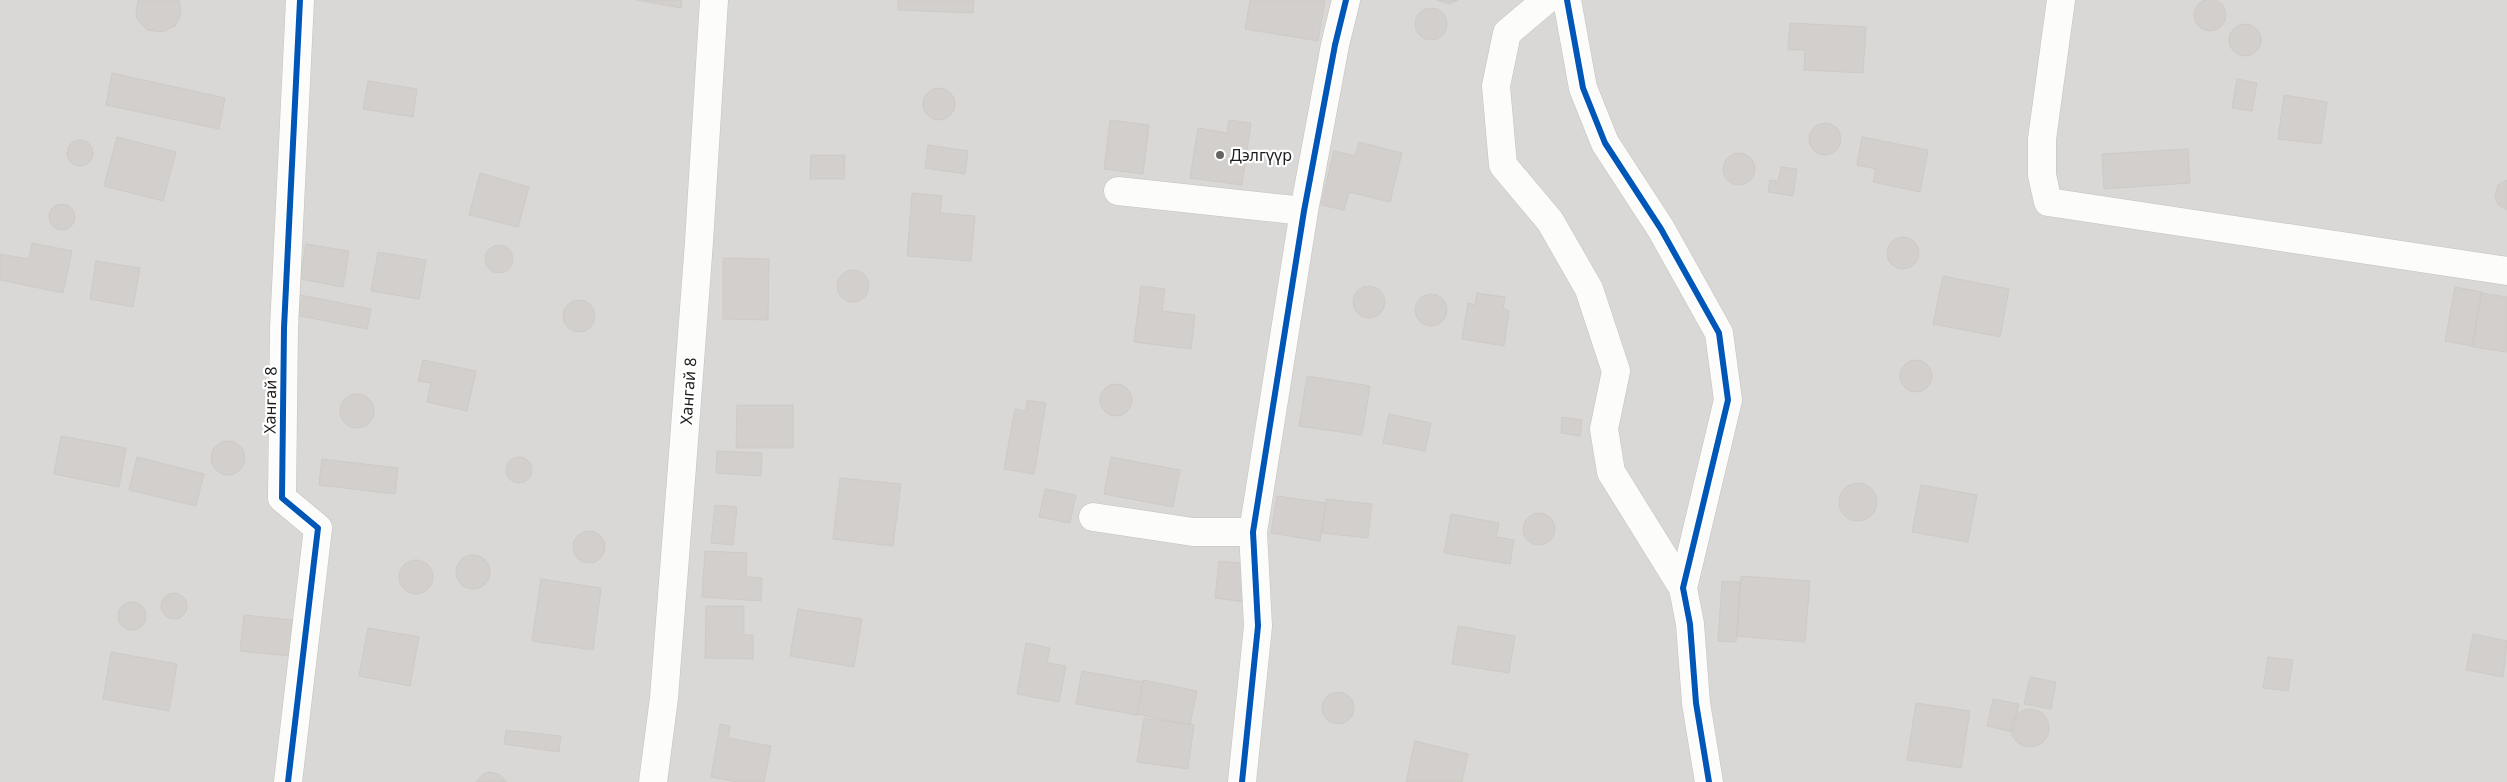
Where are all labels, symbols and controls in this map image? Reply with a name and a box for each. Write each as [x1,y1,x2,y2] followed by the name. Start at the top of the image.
[1230,144,1292,166] place label: Дэлгүүр
[1214,149,1226,161] marker: Дэлгүүр
[675,357,701,425] street label: Хангай 8
[258,366,282,434] street label: Хангай 8

